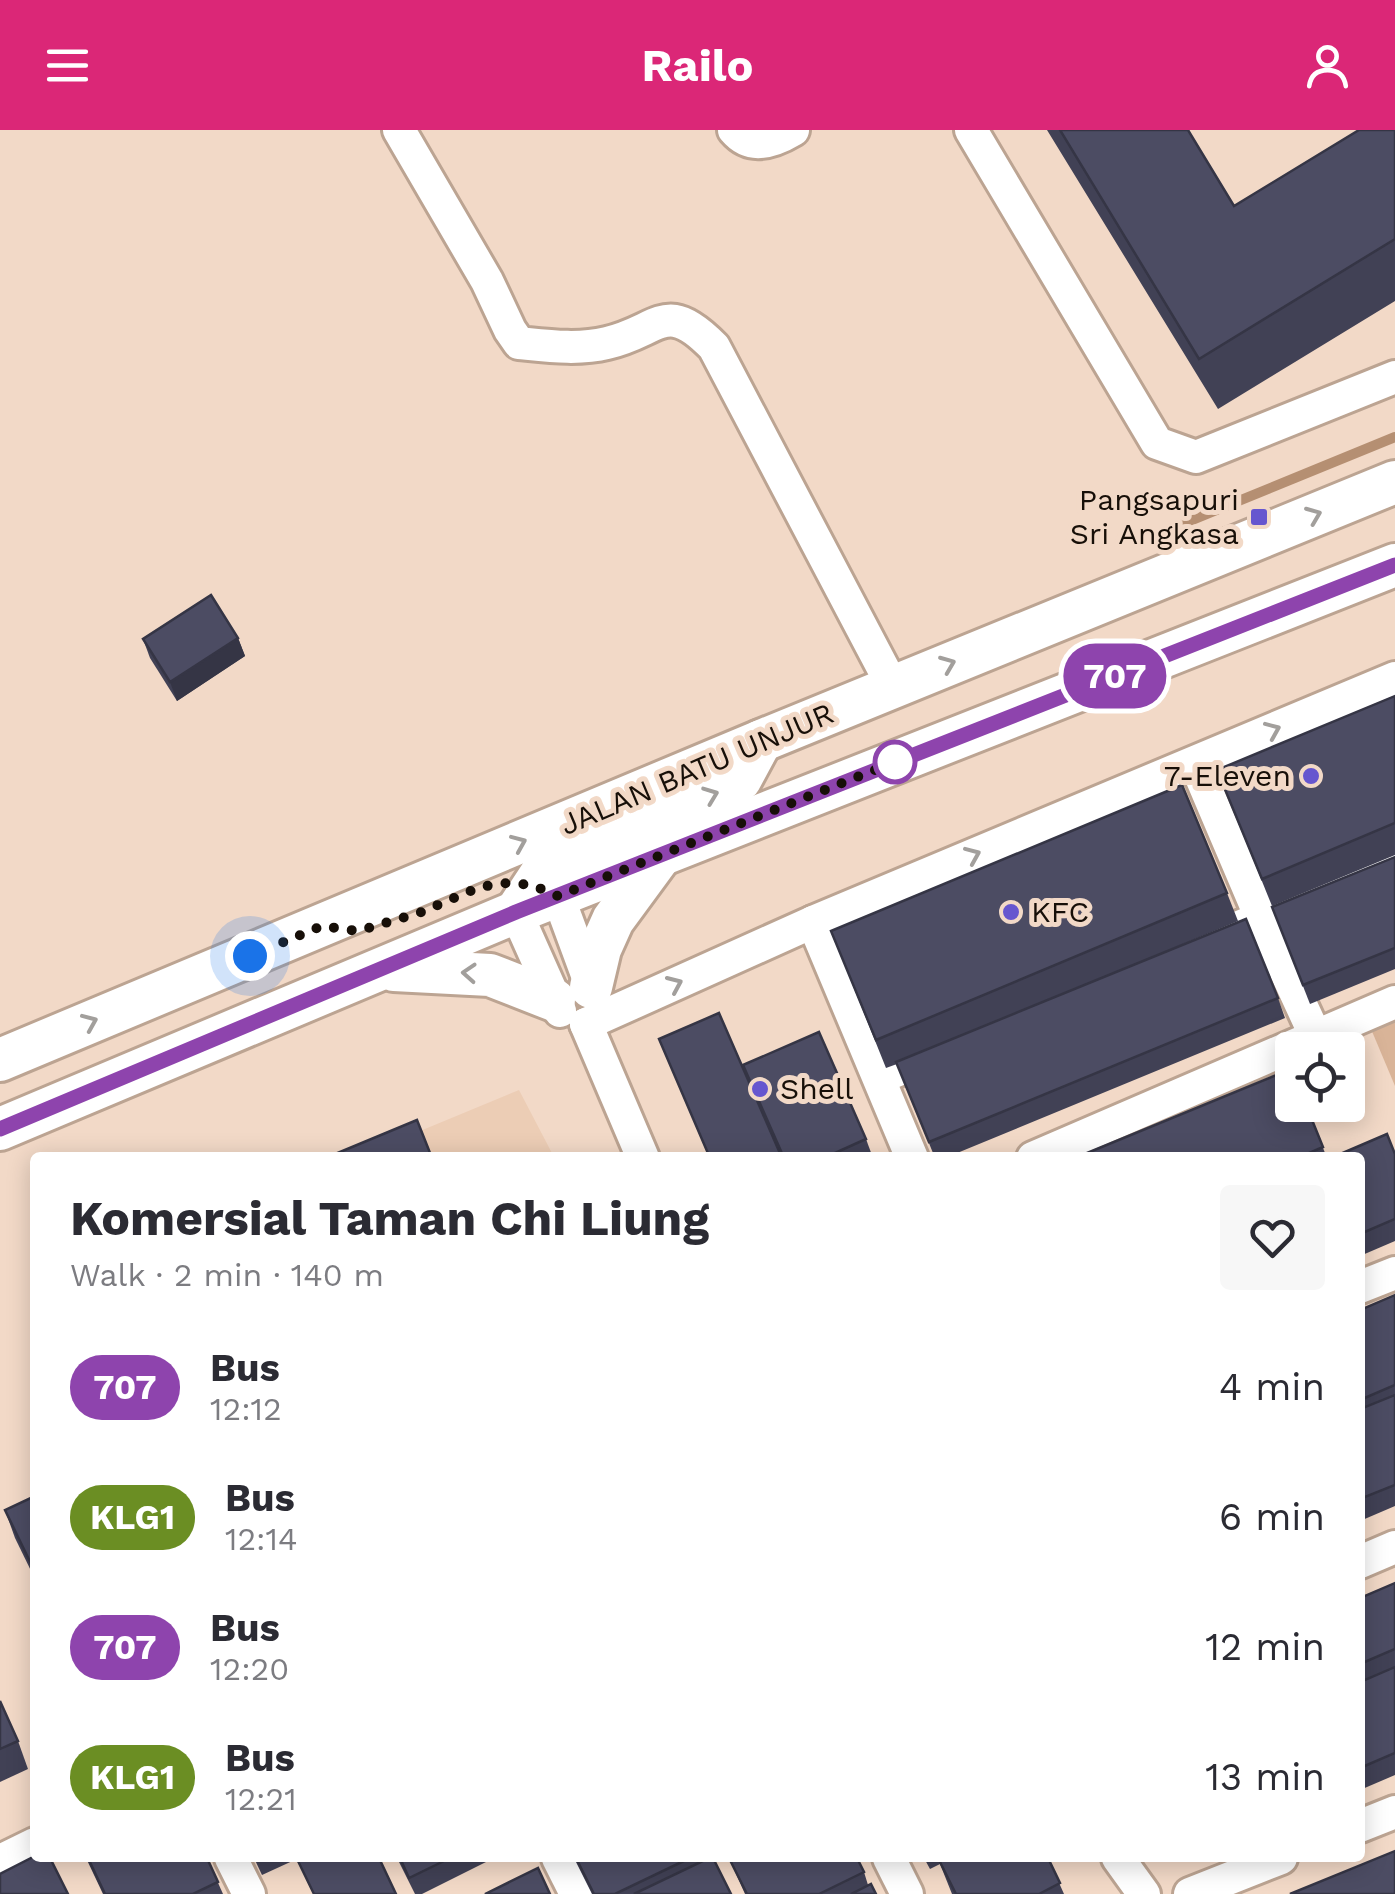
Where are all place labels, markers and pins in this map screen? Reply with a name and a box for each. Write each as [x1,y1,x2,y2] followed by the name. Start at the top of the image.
[1070,482,1239,551] place label: Pangsapuri Sri Angkasa
[1248,506,1270,528] marker: Pangsapuri Sri Angkasa
[874,741,916,783] unlabelled marker
[1164,758,1291,793] place label: 7-Eleven
[1300,765,1322,787] marker: 7-Eleven
[1031,894,1089,929] place label: KFC
[1000,901,1022,923] marker: KFC
[780,1071,853,1106] place label: Shell
[749,1078,771,1100] marker: Shell

